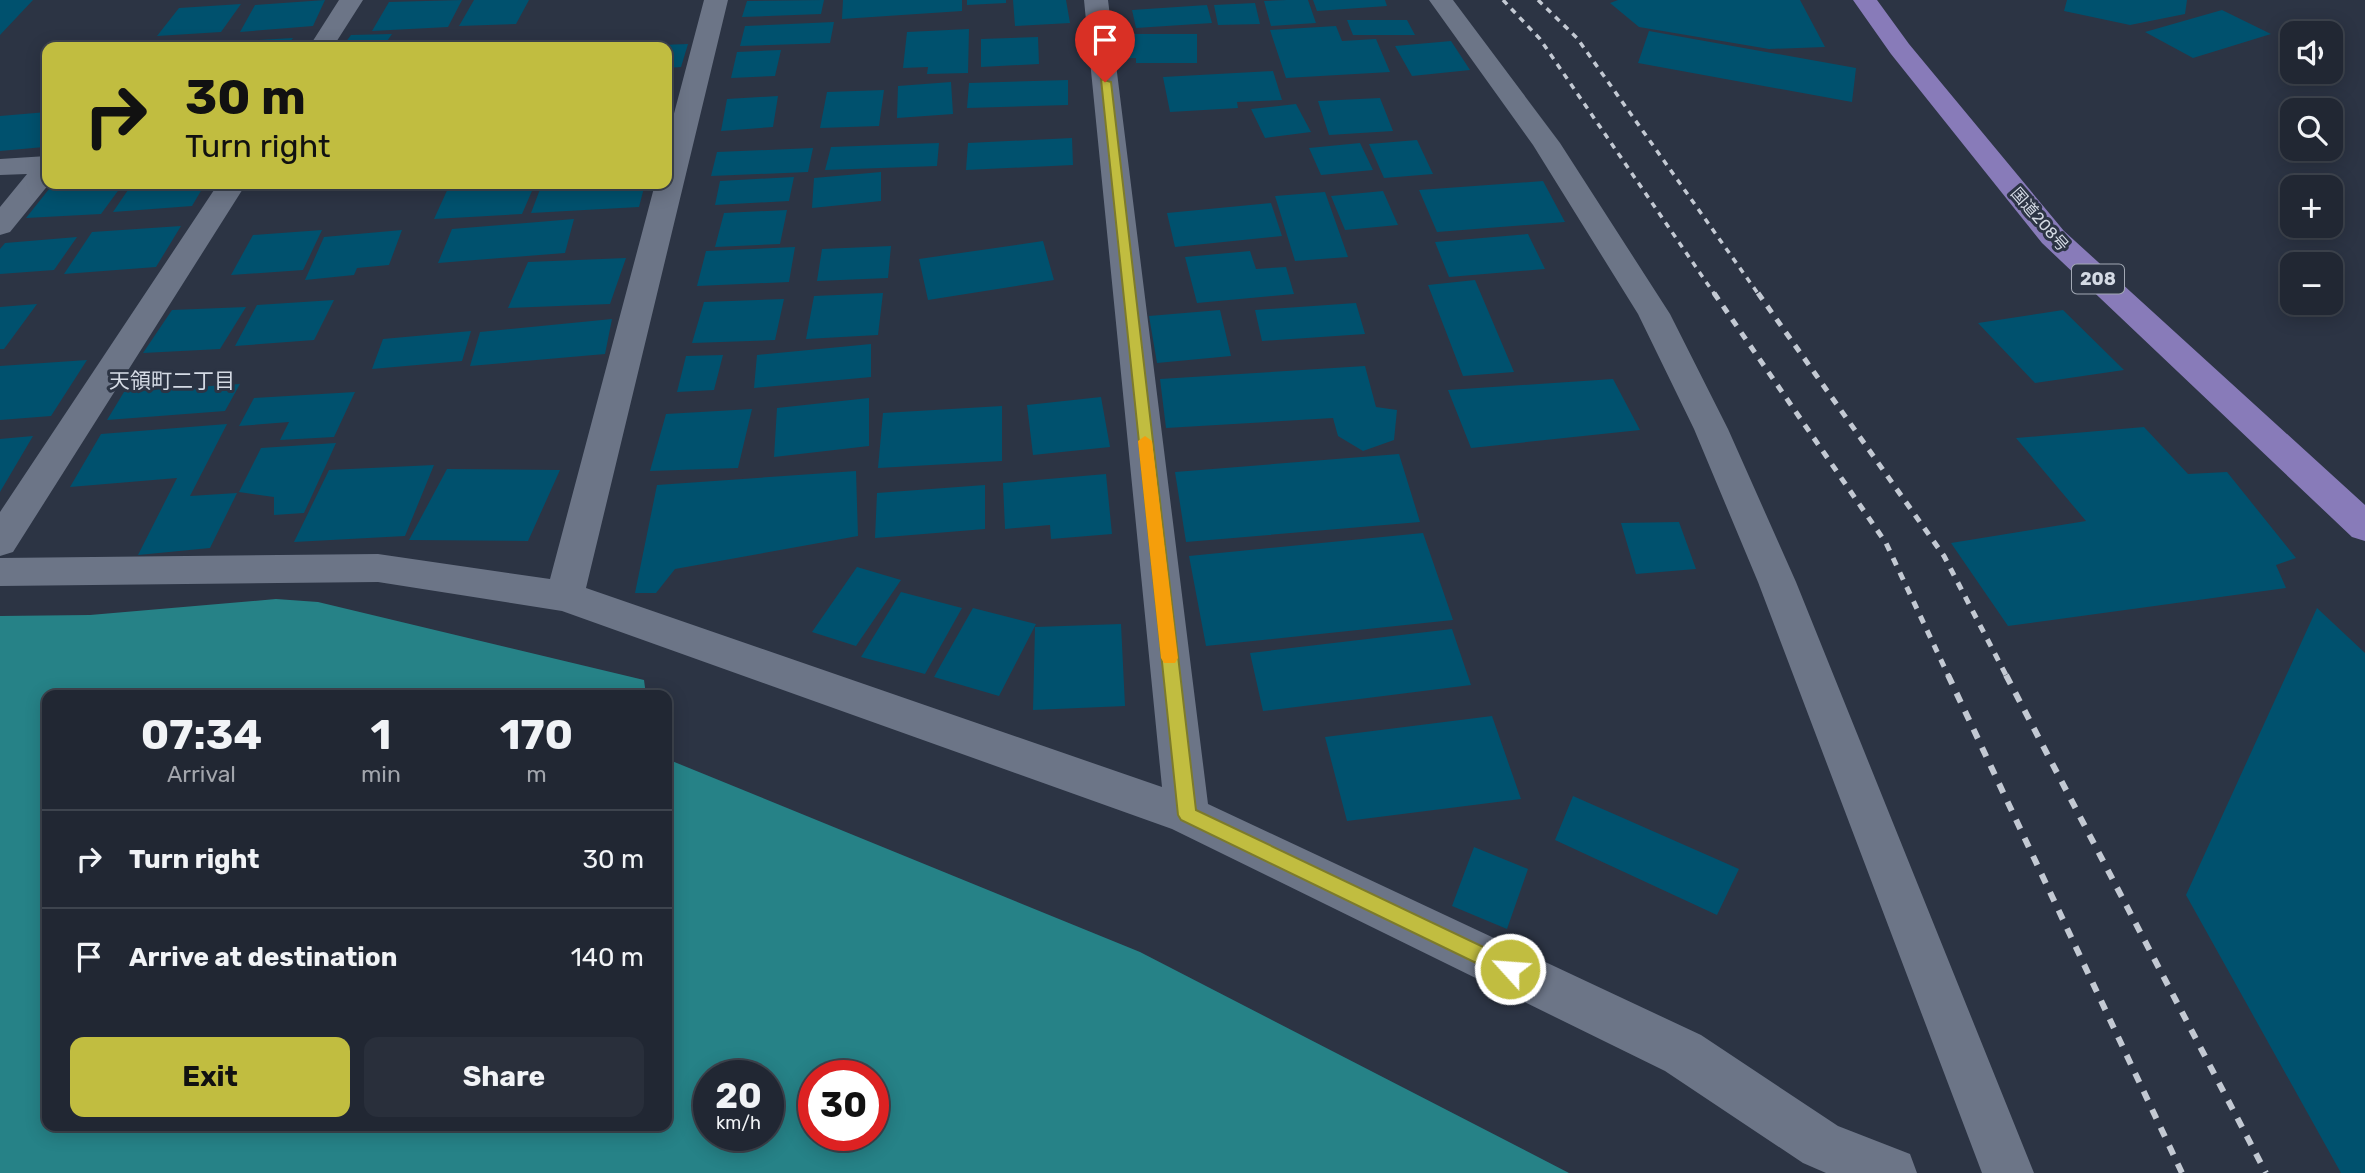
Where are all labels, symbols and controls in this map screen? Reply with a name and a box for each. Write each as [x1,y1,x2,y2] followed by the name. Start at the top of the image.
[1075,10,1135,82] pin
[1086,21,1124,59] icon: arrive
[2280,21,2343,315] map controls
[2280,21,2343,84] button: sound
[185,68,306,126] text: 30 m
[70,70,161,161] icon: right
[2280,98,2343,161] button: search
[185,127,330,165] text: Turn right
[2280,175,2343,238] button: +
[2007,184,2072,255] street label: 国道208号
[2280,252,2343,315] button: −
[2072,264,2124,293] road number: 208
[109,368,235,393] district label: 天領町二丁目
[141,710,262,760] text: 07:34
[370,710,391,760] text: 1
[500,710,573,760] text: 170
[167,760,236,788] text: Arrival
[361,760,401,788] text: min
[526,760,547,788] text: m
[70,840,108,878] icon: right
[129,844,259,875] text: Turn right
[582,844,644,875] text: 30 m
[1473,932,1547,1006] position arrow
[70,938,108,976] icon: arrive
[129,942,397,973] text: Arrive at destination
[571,942,644,973] text: 140 m
[70,1037,350,1117] button: Exit
[364,1037,644,1117] button: Share
[798,1060,889,1151] speed limit sign: 30
[715,1075,762,1117] text: 20
[716,1112,761,1134] text: km/h

